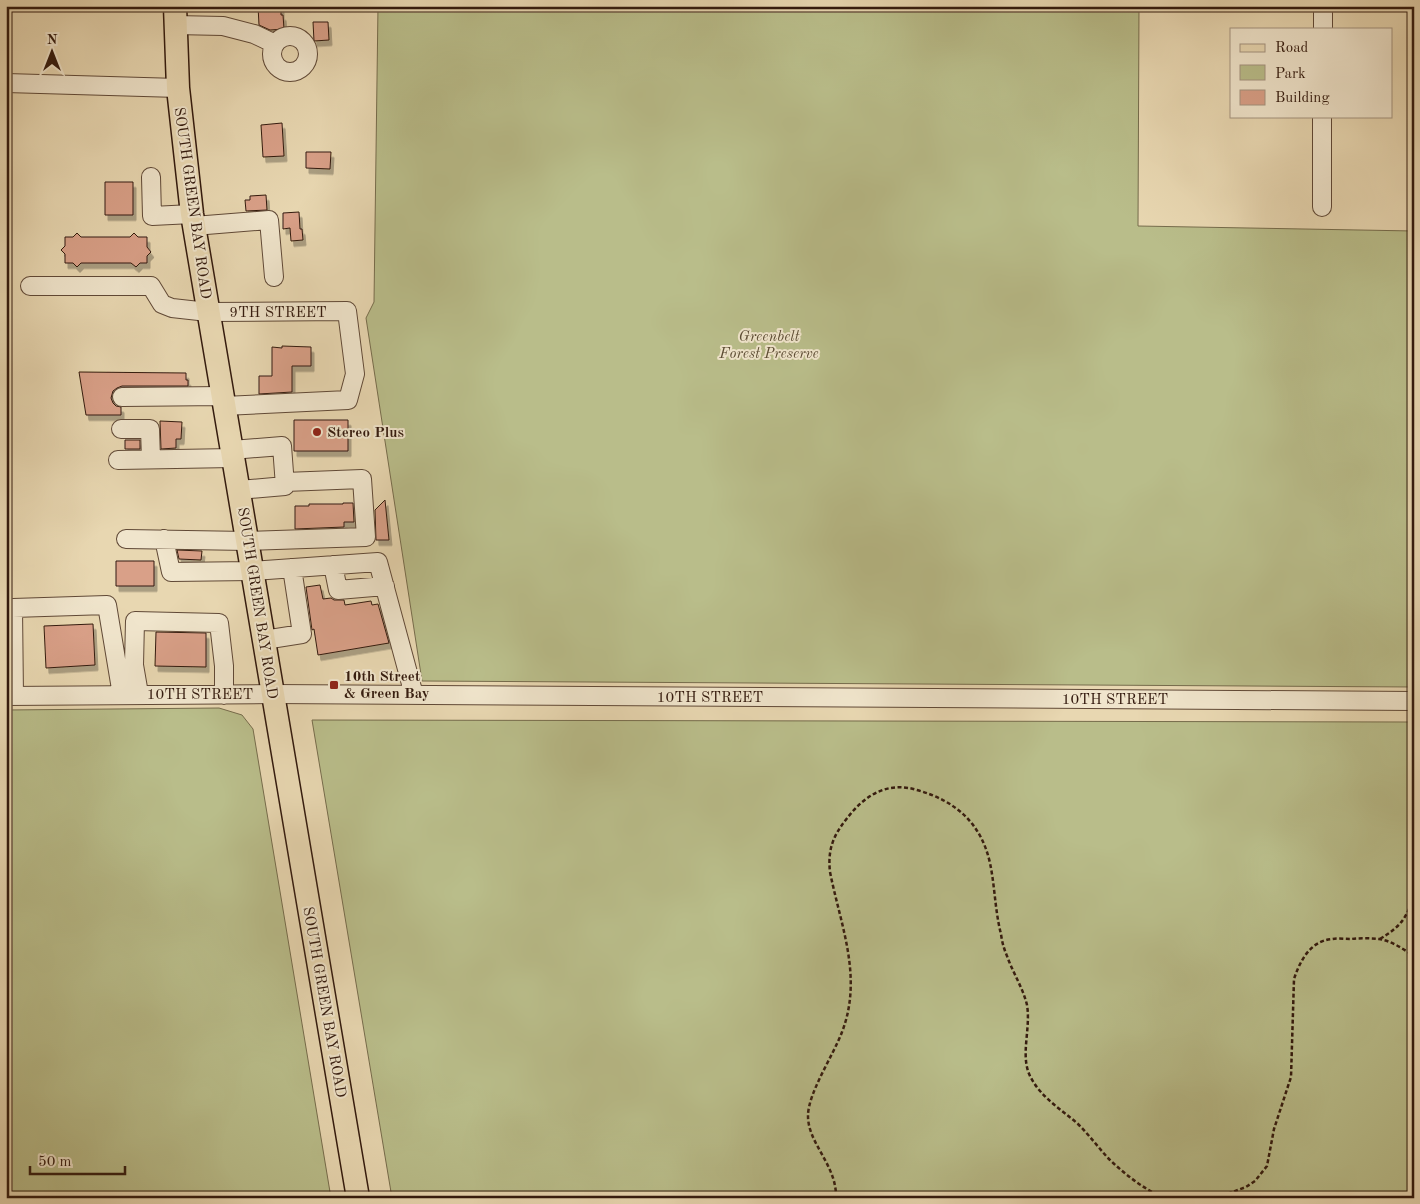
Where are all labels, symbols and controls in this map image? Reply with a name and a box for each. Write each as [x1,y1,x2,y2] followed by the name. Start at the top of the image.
[28,28,78,78] north arrow
[1230,28,1392,118] legend
[47,33,58,47] text: N
[1275,41,1309,56] text: Road
[1275,67,1306,82] text: Park
[1275,91,1330,106] text: Building
[171,106,212,300] street label: SOUTH GREEN BAY ROAD
[229,306,327,321] street label: 9TH STREET
[718,330,819,362] park label: Greenbelt Forest Preserve
[311,426,323,438] marker: Stereo Plus
[327,426,404,441] place label: Stereo Plus
[234,506,279,700] street label: SOUTH GREEN BAY ROAD
[344,670,430,702] place label: 10th Street & Green Bay
[328,679,340,691] marker: 10th Street & Green Bay
[147,688,253,703] street label: 10TH STREET
[657,691,763,706] street label: 10TH STREET
[1062,693,1168,708] street label: 10TH STREET
[299,906,348,1099] street label: SOUTH GREEN BAY ROAD
[30,1144,125,1176] scale bar
[38,1155,72,1170] text: 50 m

